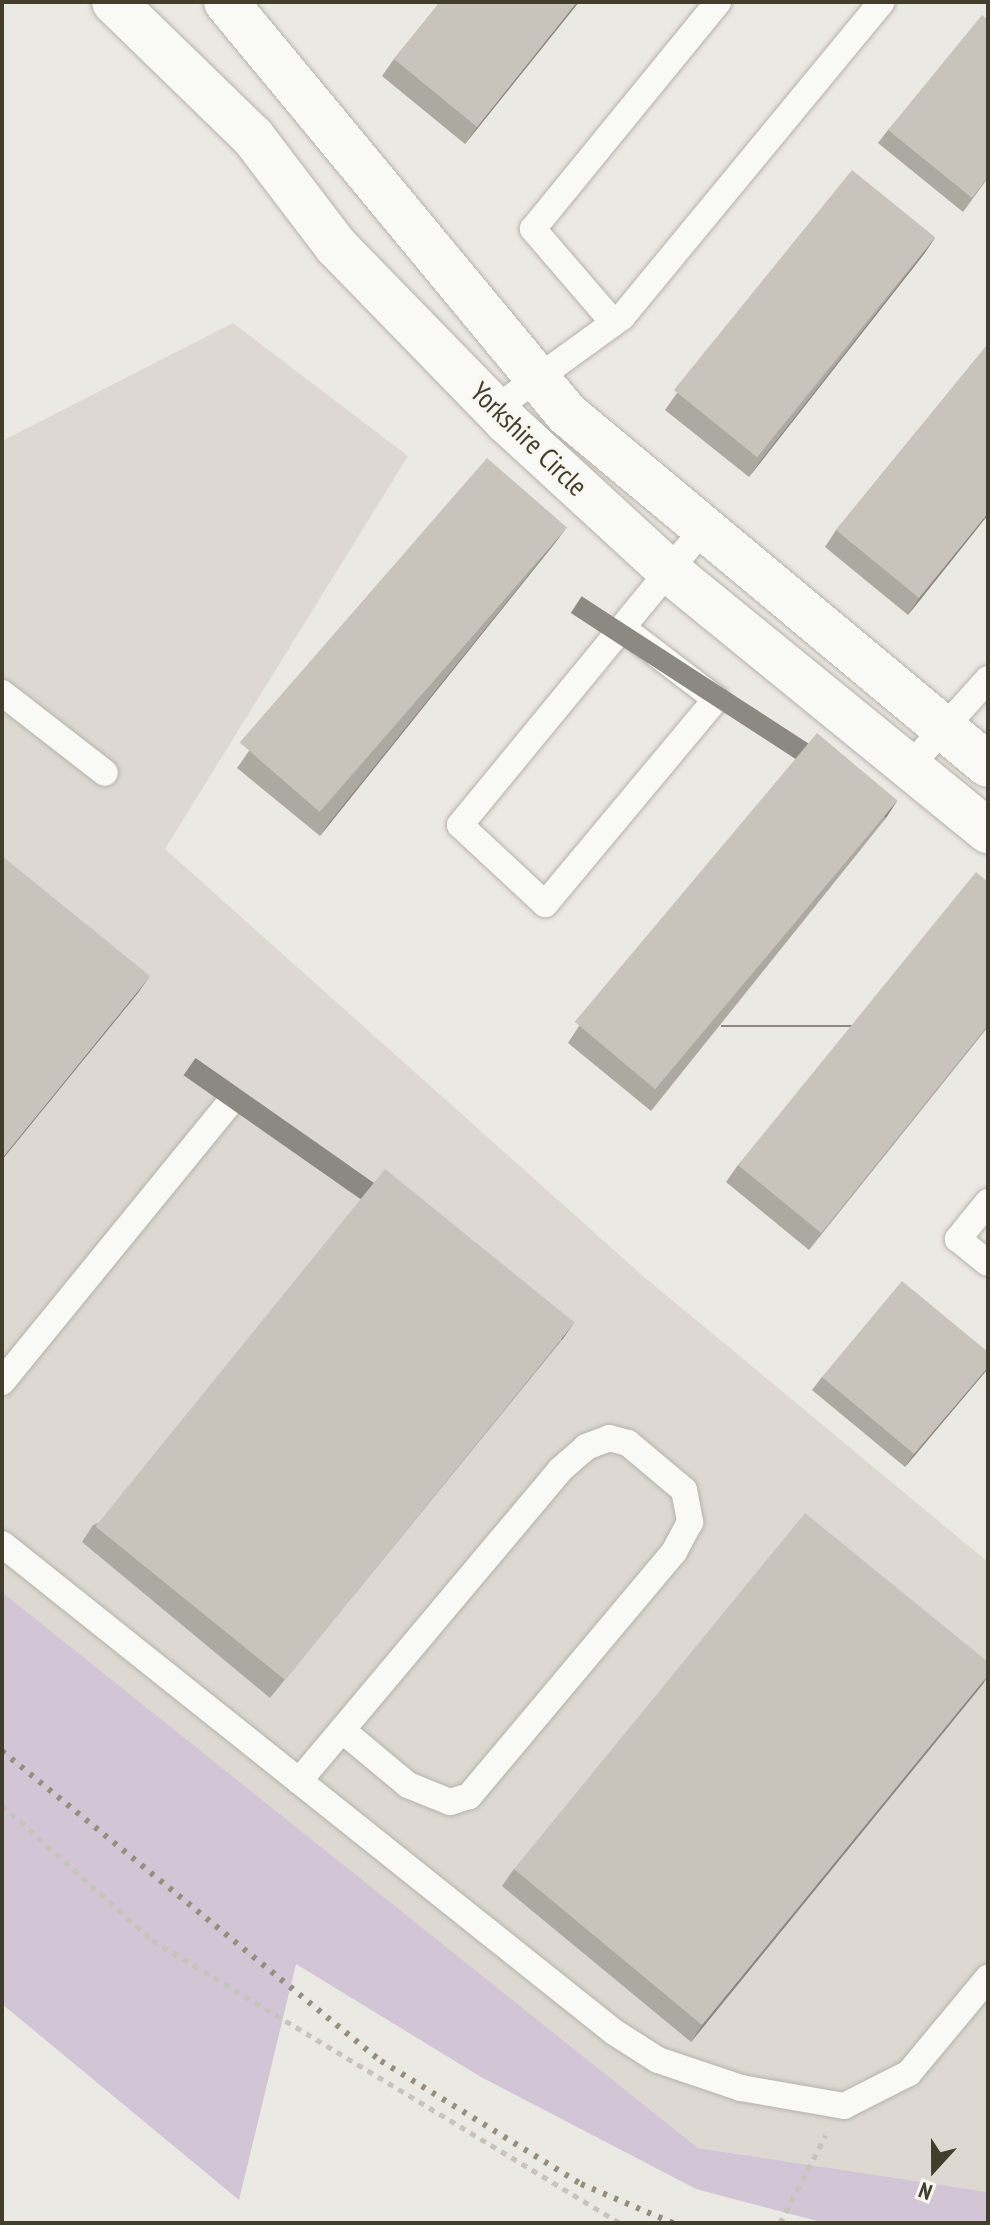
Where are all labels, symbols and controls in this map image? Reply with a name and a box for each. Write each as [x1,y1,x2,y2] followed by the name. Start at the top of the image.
[464,375,594,503] street label: Yorkshire Circle
[894,2129,974,2209] north arrow
[915,2176,936,2207] text: N

